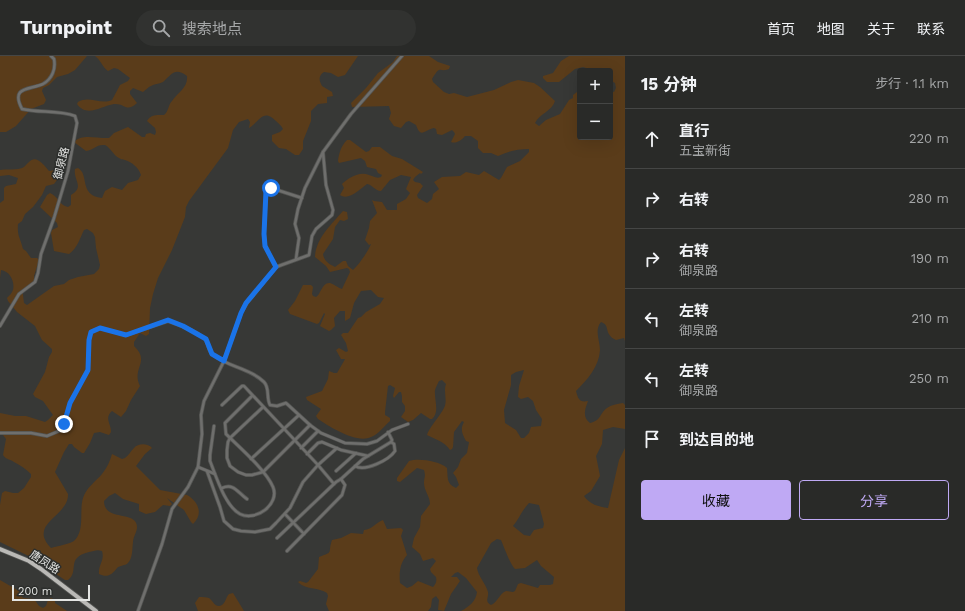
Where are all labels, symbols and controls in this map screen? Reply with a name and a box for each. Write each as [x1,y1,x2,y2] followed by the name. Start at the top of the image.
[136,10,416,46] search box
[20,16,112,39] text: Turnpoint
[150,17,172,39] icon: search
[182,20,242,38] text: 搜索地点
[767,21,795,37] text: 首页
[817,21,845,37] text: 地图
[867,21,895,37] text: 关于
[917,21,945,37] text: 联系
[577,68,613,140] map controls
[577,68,613,104] button: +
[641,74,697,94] text: 15 分钟
[875,76,949,91] text: 步行 · 1.1 km
[577,104,613,140] button: −
[679,122,709,140] text: 直行
[641,128,663,150] icon: ahead
[909,131,949,146] text: 220 m
[679,143,731,158] text: 五宝新街
[51,146,72,182] street label: 御泉路
[262,179,280,197] route start
[641,188,663,210] icon: right
[679,191,709,209] text: 右转
[909,191,949,206] text: 280 m
[679,242,709,260] text: 右转
[641,248,663,270] icon: right
[911,251,949,266] text: 190 m
[679,263,718,278] text: 御泉路
[679,302,709,320] text: 左转
[641,308,663,330] icon: left
[911,311,949,326] text: 210 m
[679,323,718,338] text: 御泉路
[679,362,709,380] text: 左转
[641,368,663,390] icon: left
[909,371,949,386] text: 250 m
[679,383,718,398] text: 御泉路
[55,415,73,433] route end
[641,428,663,450] icon: arrive
[679,431,754,449] text: 到达目的地
[641,480,791,520] button: 收藏
[799,480,949,520] button: 分享
[27,548,62,577] street label: 唐凤路
[12,583,90,602] scale bar
[18,585,52,598] text: 200 m

